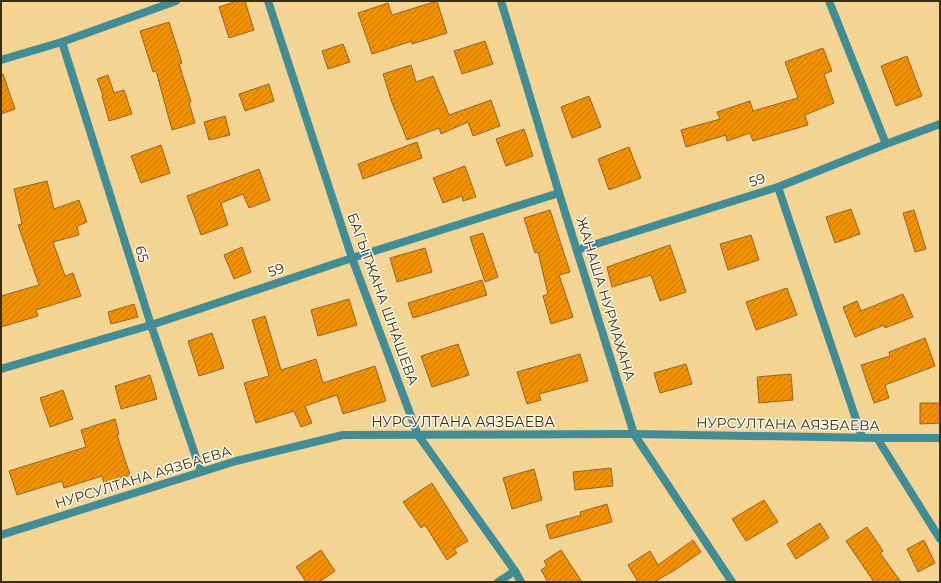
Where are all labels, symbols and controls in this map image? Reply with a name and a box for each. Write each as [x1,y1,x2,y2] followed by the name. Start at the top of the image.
[746,169,768,191] street label: 59
[343,210,423,388] street label: БАГЫТЖАНА ШНАШЕВА
[573,215,640,384] street label: ЖАНАША НУРМАХАНА
[131,244,153,265] street label: 65
[265,259,287,281] street label: 59
[371,413,555,431] street label: НУРСУЛТАНА АЯЗБАЕВА
[696,413,881,435] street label: НУРСУЛТАНА АЯЗБАЕВА
[53,441,234,512] street label: НУРСУЛТАНА АЯЗБАЕВА

